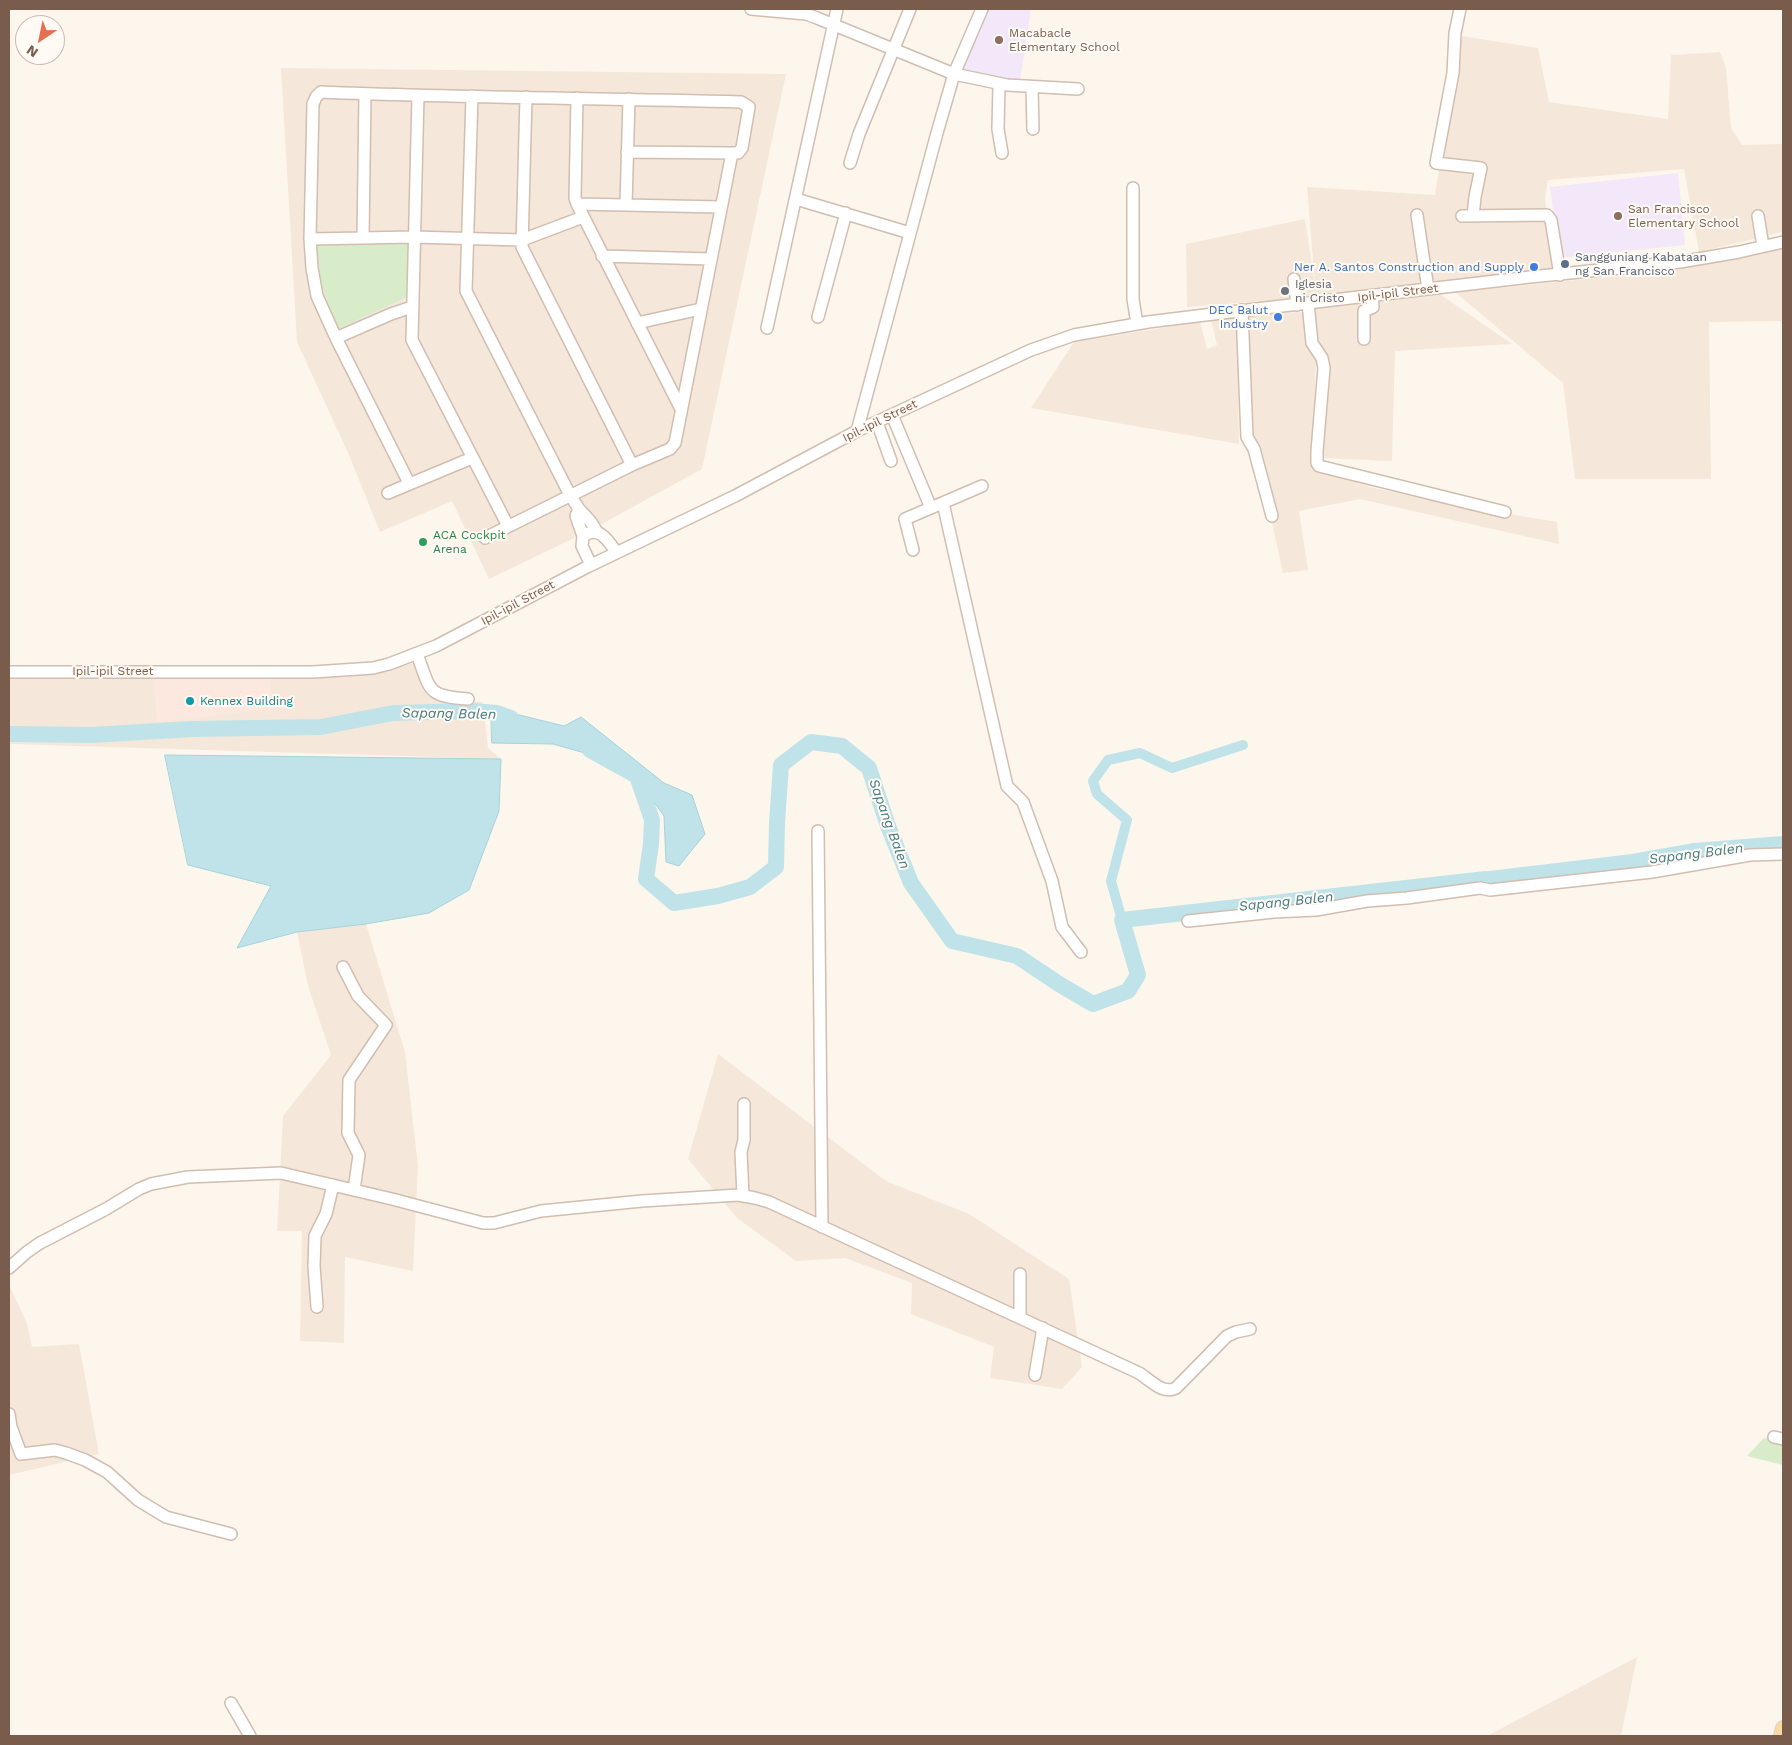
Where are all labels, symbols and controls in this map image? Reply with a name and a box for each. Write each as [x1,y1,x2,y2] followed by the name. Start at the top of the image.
[15,15,65,65] north arrow
[1009,26,1120,54] place label: Macabacle Elementary School
[993,34,1005,46] marker: Macabacle Elementary School
[23,42,41,61] text: N
[1628,202,1739,230] place label: San Francisco Elementary School
[1612,210,1624,222] marker: San Francisco Elementary School
[1575,250,1707,278] place label: Sangguniang Kabataan ng San Francisco
[1559,258,1571,270] marker: Sangguniang Kabataan ng San Francisco
[1294,260,1524,274] place label: Ner A. Santos Construction and Supply
[1528,261,1540,273] marker: Ner A. Santos Construction and Supply
[1295,277,1345,305] place label: Iglesia ni Cristo
[1357,281,1439,305] street label: Ipil-ipil Street
[1279,285,1291,297] marker: Iglesia ni Cristo
[1209,303,1268,331] place label: DEC Balut Industry
[1272,311,1284,323] marker: DEC Balut Industry
[840,397,920,445] street label: Ipil-ipil Street
[433,528,506,556] place label: ACA Cockpit Arena
[417,536,429,548] marker: ACA Cockpit Arena
[479,578,557,628] street label: Ipil-ipil Street
[72,664,154,678] street label: Ipil-ipil Street
[200,694,293,708] place label: Kennex Building
[184,695,196,707] marker: Kennex Building
[402,705,496,723] water label: Sapang Balen
[865,777,913,871] water label: Sapang Balen
[1648,840,1744,868] water label: Sapang Balen
[1238,889,1334,915] water label: Sapang Balen

